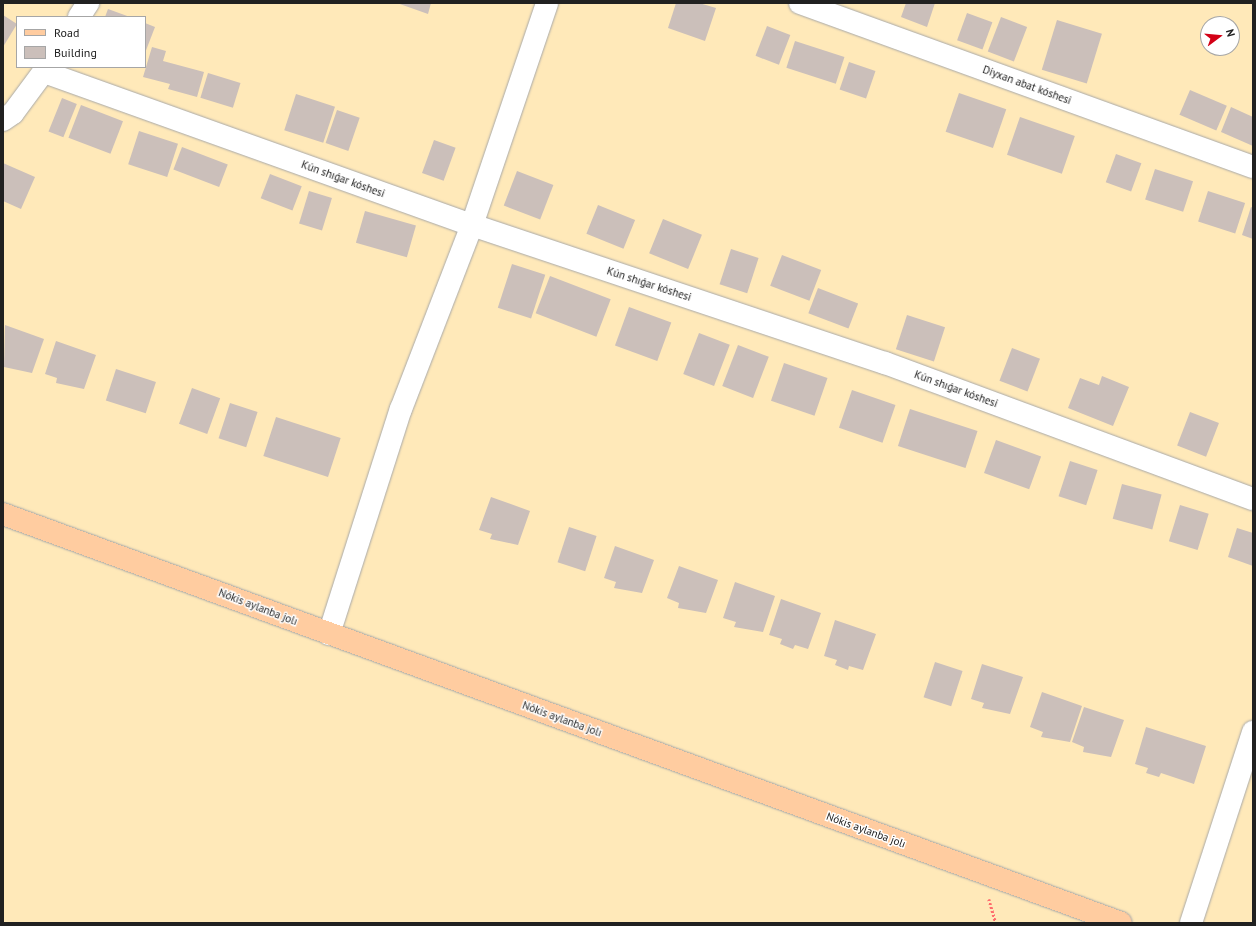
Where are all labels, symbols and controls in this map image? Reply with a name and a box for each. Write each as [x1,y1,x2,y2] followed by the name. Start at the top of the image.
[16,16,146,68] legend
[1200,16,1240,56] north arrow
[54,25,79,40] text: Road
[1223,28,1238,38] text: N
[54,45,97,60] text: Building
[981,63,1073,107] street label: Diyxan abat kóshesi
[299,158,387,200] street label: Kún shıǵar kóshesi
[605,264,693,304] street label: Kún shıǵar kóshesi
[912,368,1000,410] street label: Kún shıǵar kóshesi
[217,586,299,628] street label: Nókis aylanba jolı
[520,698,604,740] street label: Nókis aylanba jolı
[824,809,908,851] street label: Nókis aylanba jolı

